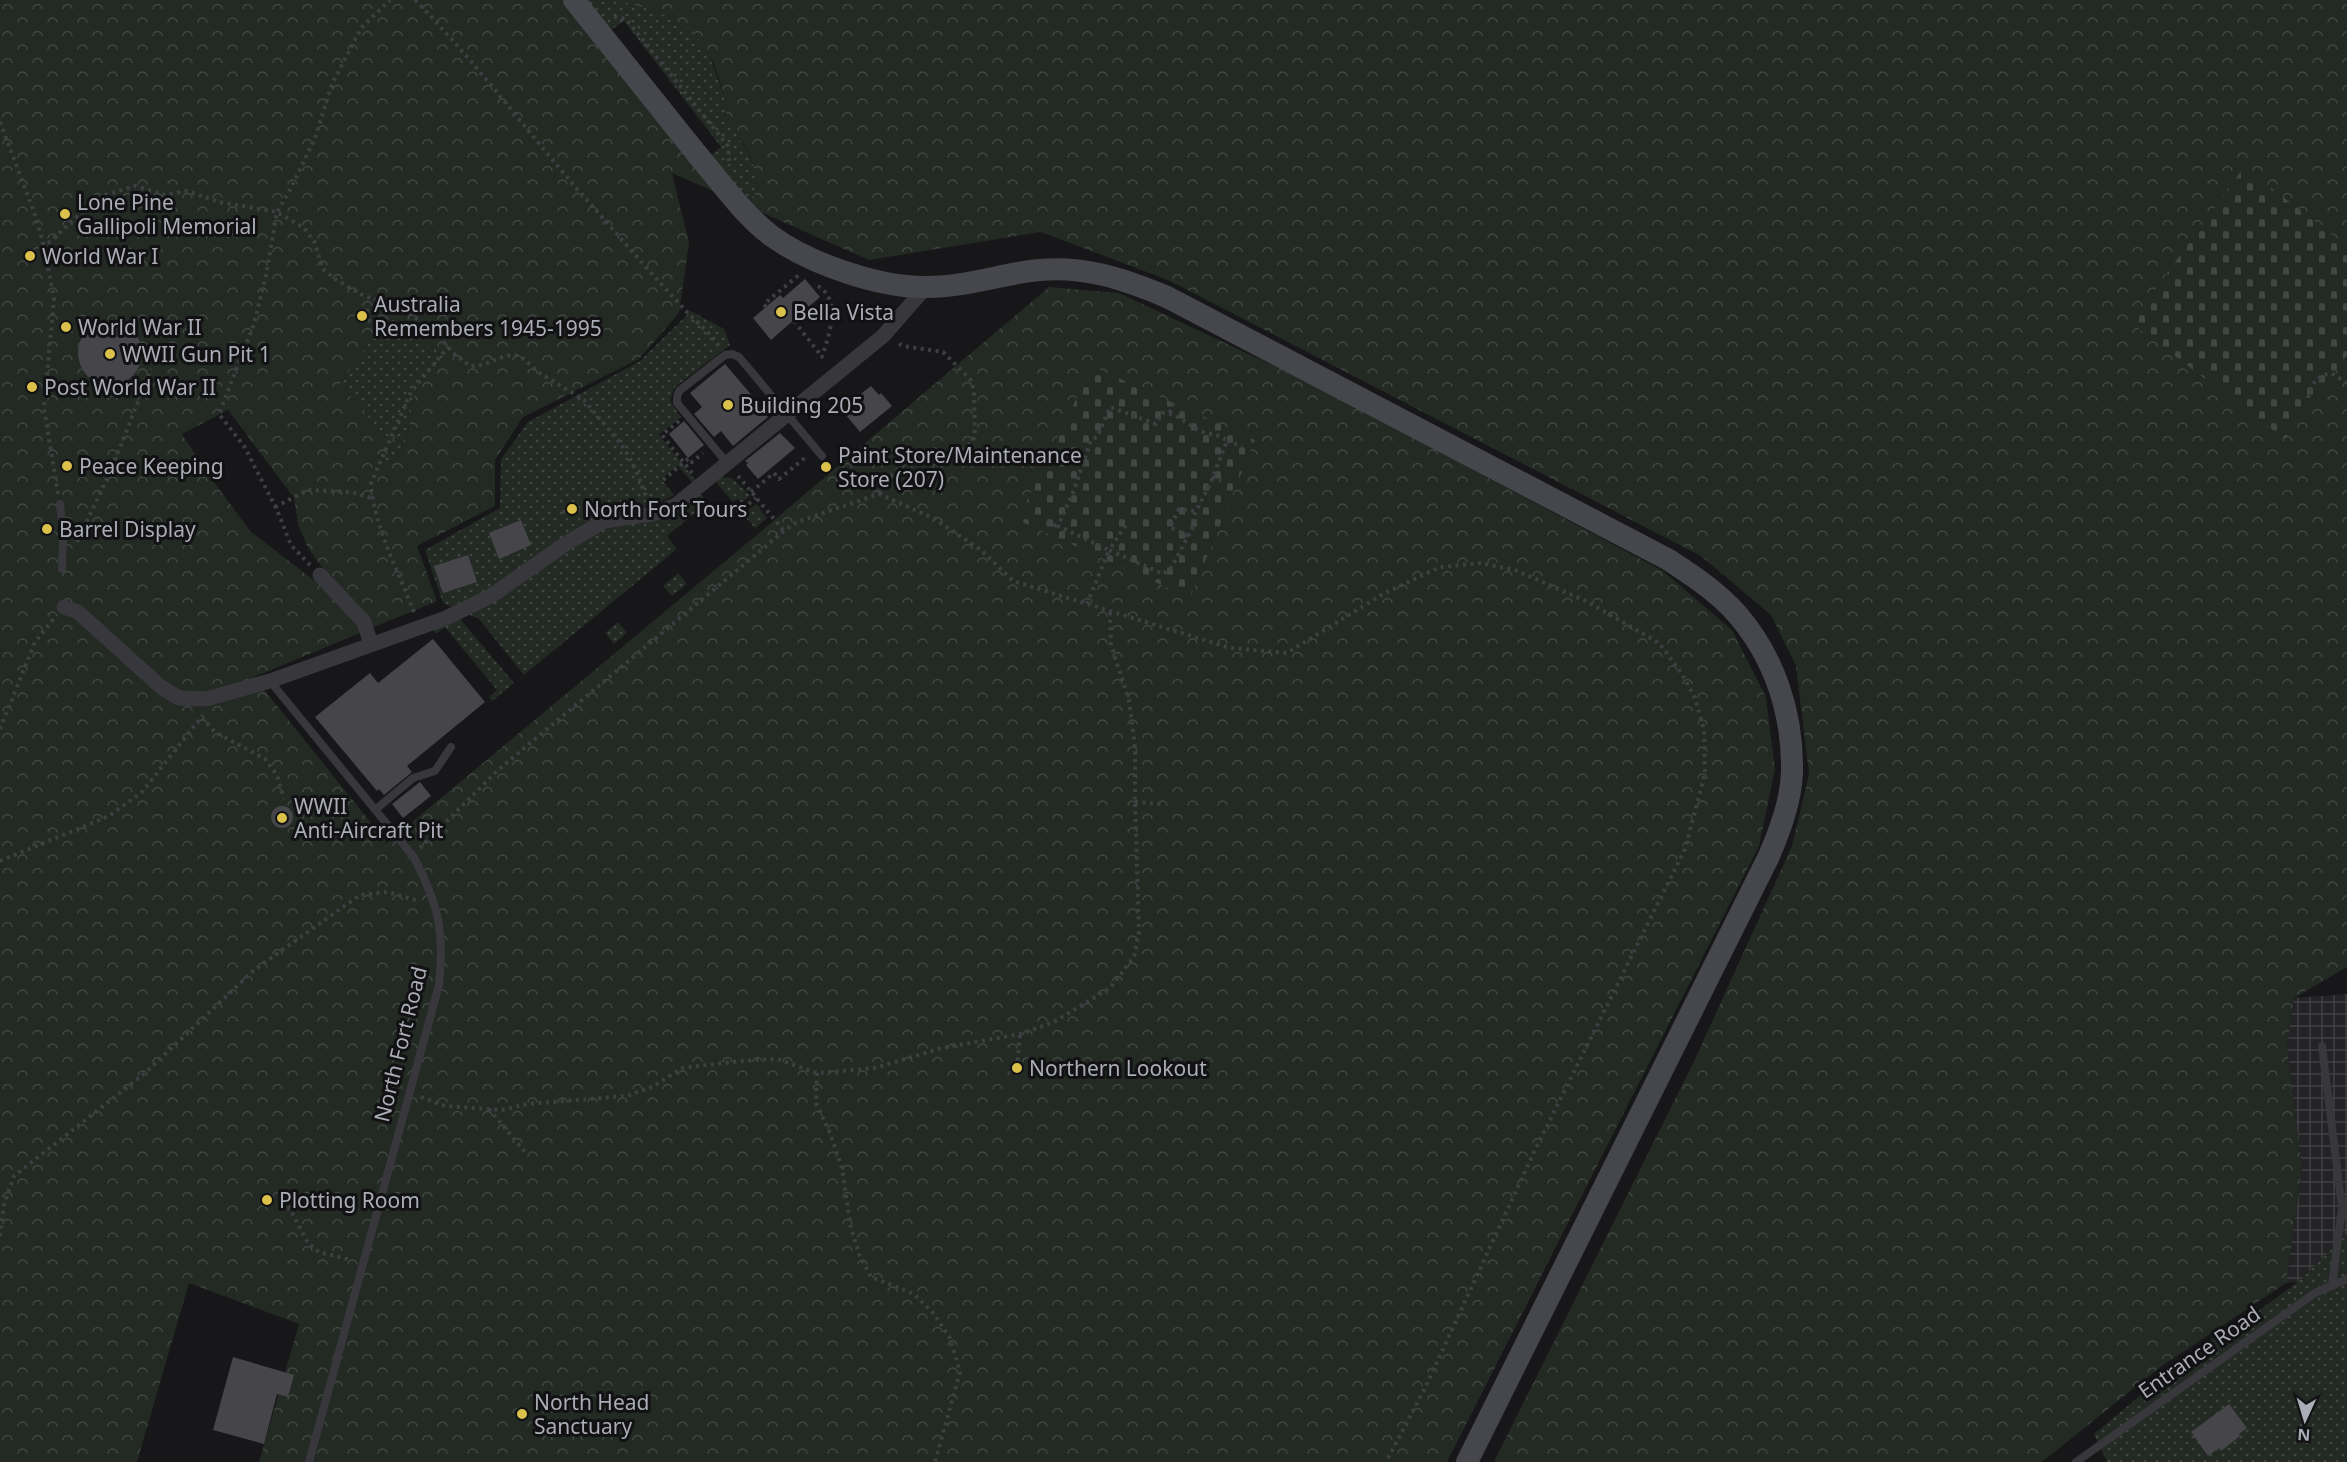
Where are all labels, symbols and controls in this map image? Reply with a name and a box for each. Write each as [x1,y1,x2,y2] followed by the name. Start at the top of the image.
[77,188,257,240] place label: Lone Pine Gallipoli Memorial
[58,207,72,221] marker: Lone Pine Gallipoli Memorial
[42,242,158,270] place label: World War I
[23,249,37,263] marker: World War I
[374,290,602,342] place label: Australia Remembers 1945-1995
[793,298,894,326] place label: Bella Vista
[774,305,788,319] marker: Bella Vista
[355,309,369,323] marker: Australia Remembers 1945-1995
[78,313,202,341] place label: World War II
[59,320,73,334] marker: World War II
[122,340,271,368] place label: WWII Gun Pit 1
[103,347,117,361] marker: WWII Gun Pit 1
[44,373,216,401] place label: Post World War II
[25,380,39,394] marker: Post World War II
[740,391,863,419] place label: Building 205
[721,398,735,412] marker: Building 205
[838,441,1082,493] place label: Paint Store/Maintenance Store (207)
[79,452,224,480] place label: Peace Keeping
[60,459,74,473] marker: Peace Keeping
[819,460,833,474] marker: Paint Store/Maintenance Store (207)
[584,495,747,523] place label: North Fort Tours
[565,502,579,516] marker: North Fort Tours
[59,515,196,543] place label: Barrel Display
[40,522,54,536] marker: Barrel Display
[294,792,444,844] place label: WWII Anti-Aircraft Pit
[275,811,289,825] marker: WWII Anti-Aircraft Pit
[367,963,433,1125] street label: North Fort Road
[1029,1054,1207,1082] place label: Northern Lookout
[1010,1061,1024,1075] marker: Northern Lookout
[279,1186,420,1214] place label: Plotting Room
[260,1193,274,1207] marker: Plotting Room
[2132,1299,2266,1405] street label: Entrance Road
[534,1388,649,1440] place label: North Head Sanctuary
[2275,1390,2335,1450] north arrow
[515,1407,529,1421] marker: North Head Sanctuary
[2297,1424,2311,1446] text: N

